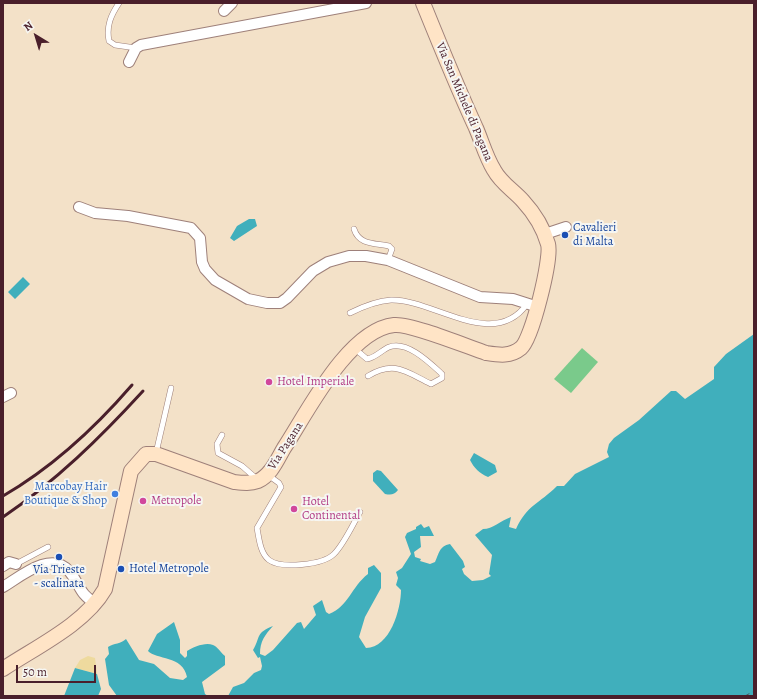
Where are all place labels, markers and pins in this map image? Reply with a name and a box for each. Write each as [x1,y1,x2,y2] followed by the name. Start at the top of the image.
[573,221,616,249] place label: Cavalieri di Malta
[560,230,570,240] marker: Cavalieri di Malta
[277,375,354,389] place label: Hotel Imperiale
[264,377,274,387] marker: Hotel Imperiale
[24,480,107,508] place label: Marcobay Hair Boutique & Shop
[110,489,120,499] marker: Marcobay Hair Boutique & Shop
[151,494,201,508] place label: Metropole
[302,495,360,523] place label: Hotel Continental
[138,496,148,506] marker: Metropole
[289,504,299,514] marker: Hotel Continental
[54,552,64,562] marker: Via Trieste - scalinata
[129,562,209,576] place label: Hotel Metropole
[33,563,85,591] place label: Via Trieste - scalinata
[116,564,126,574] marker: Hotel Metropole

